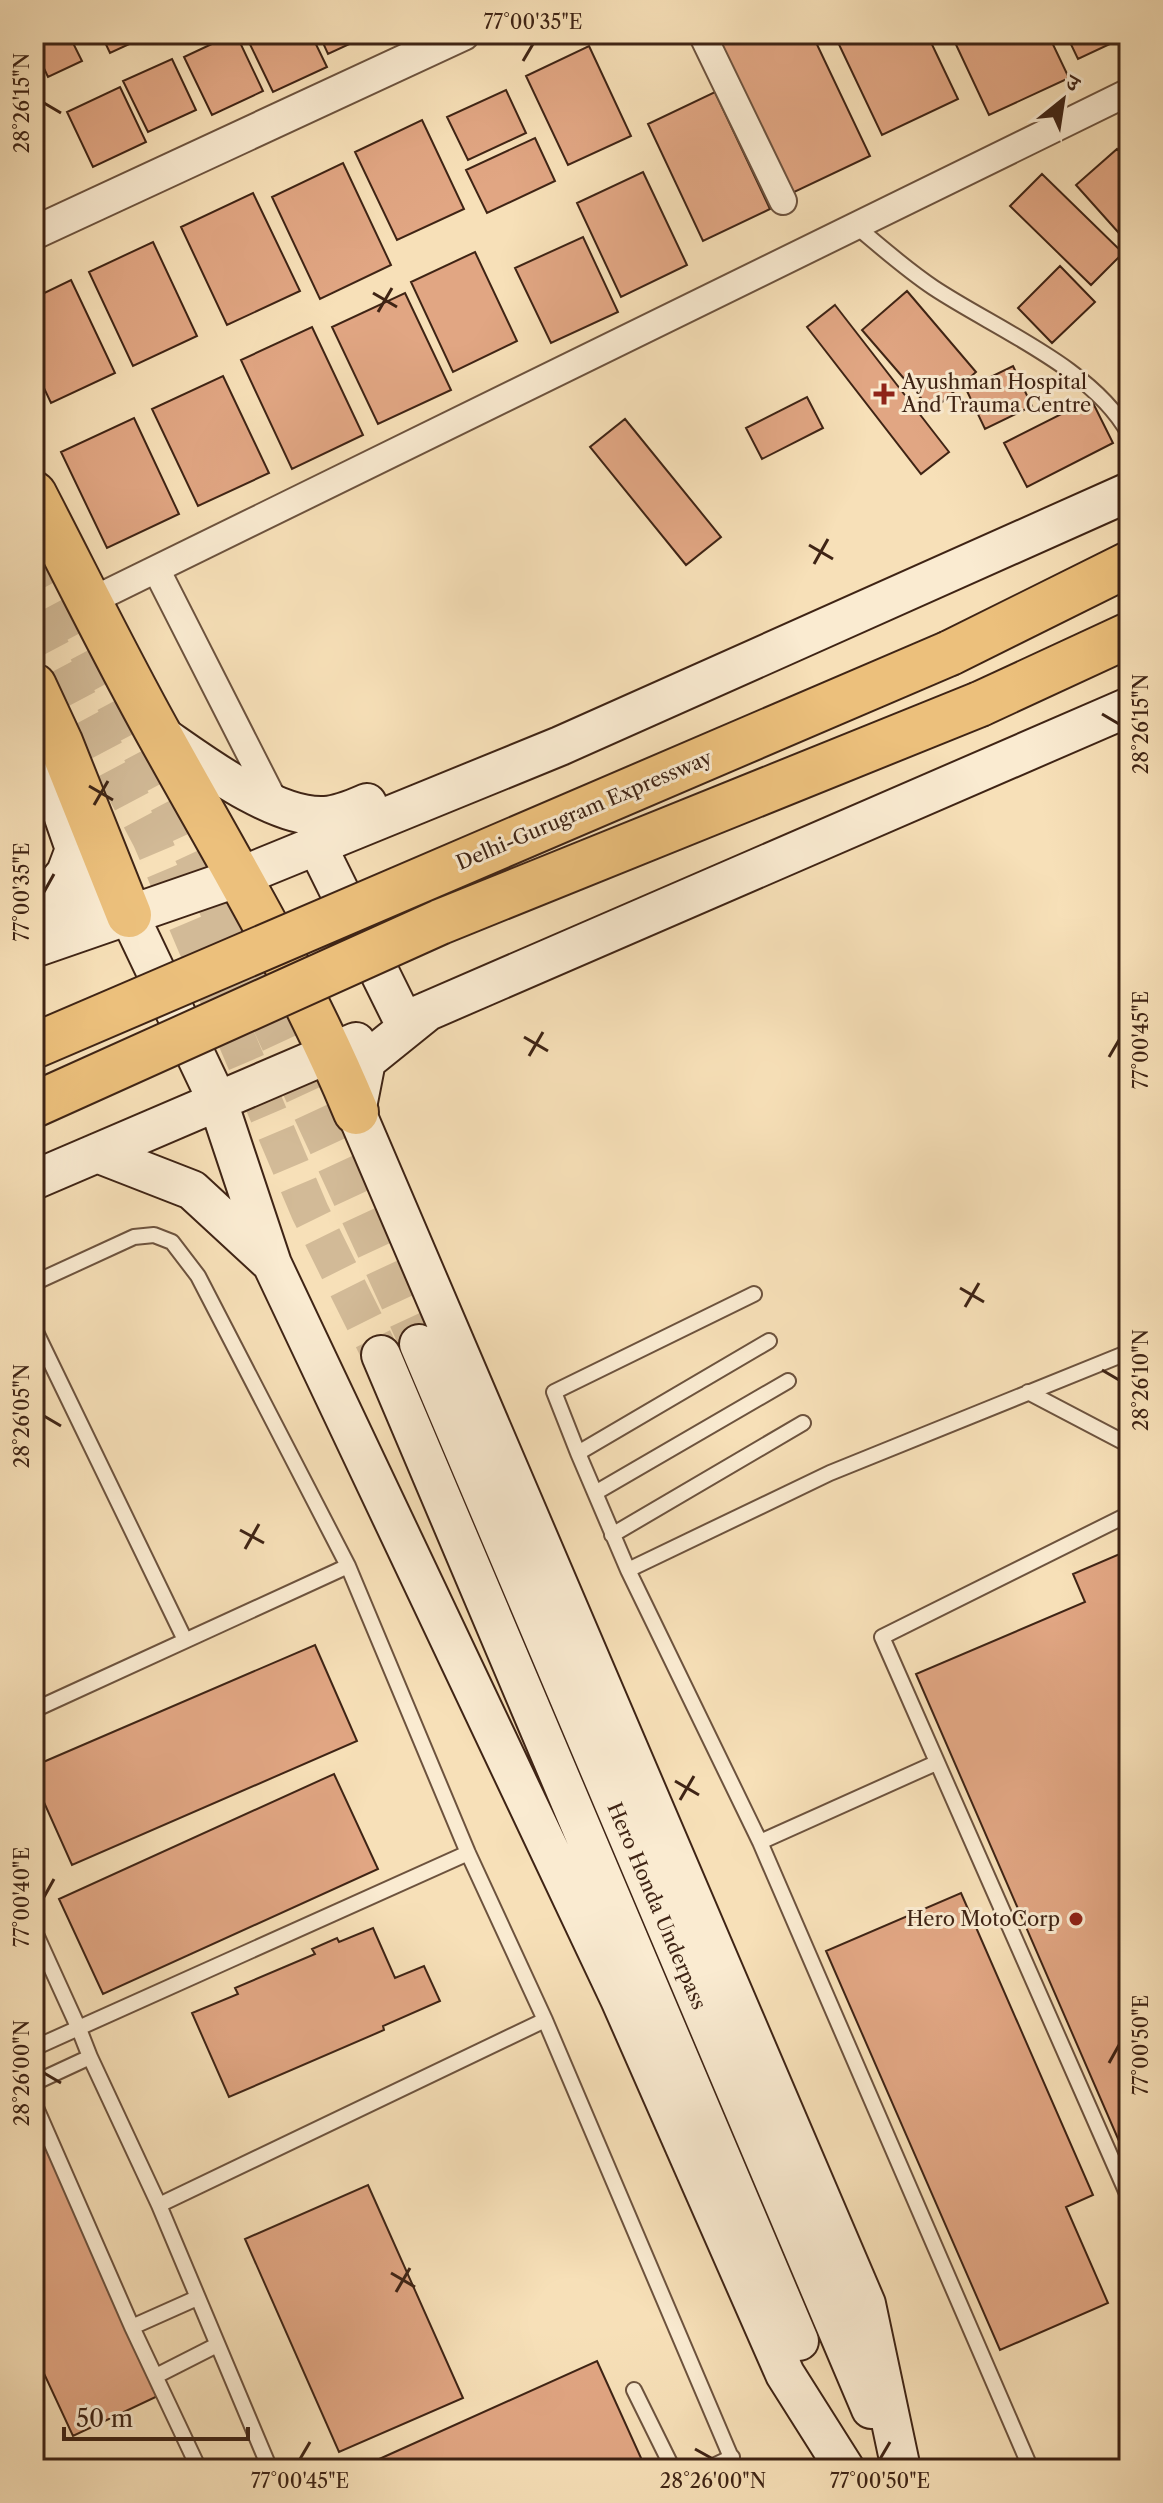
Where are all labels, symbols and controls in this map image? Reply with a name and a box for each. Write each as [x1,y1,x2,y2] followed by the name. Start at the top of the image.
[483,10,583,34] text: 77°00'35"E
[10,53,34,153] text: 28°26'15"N
[1023,60,1103,140] north arrow
[1059,68,1086,99] text: उ
[901,370,1091,417] place label: Ayushman Hospital And Trauma Centre
[873,383,895,405] marker: Ayushman Hospital And Trauma Centre
[1129,674,1153,774] text: 28°26'15"N
[453,745,716,875] street label: Delhi-Gurugram Expressway
[10,842,34,942] text: 77°00'35"E
[1129,991,1153,1089] text: 77°00'45"E
[1129,1329,1153,1431] text: 28°26'10"N
[10,1364,34,1468] text: 28°26'05"N
[602,1799,712,2013] street label: Hero Honda Underpass
[10,1847,34,1947] text: 77°00'40"E
[907,1907,1060,1931] place label: Hero MotoCorp
[1067,1910,1085,1928] marker: Hero MotoCorp
[1129,1995,1153,2095] text: 77°00'50"E
[10,2020,34,2126] text: 28°26'00"N
[64,2391,248,2441] scale bar
[76,2404,133,2433] text: 50 m
[251,2469,349,2493] text: 77°00'45"E
[660,2469,766,2493] text: 28°26'00"N
[830,2469,930,2493] text: 77°00'50"E

